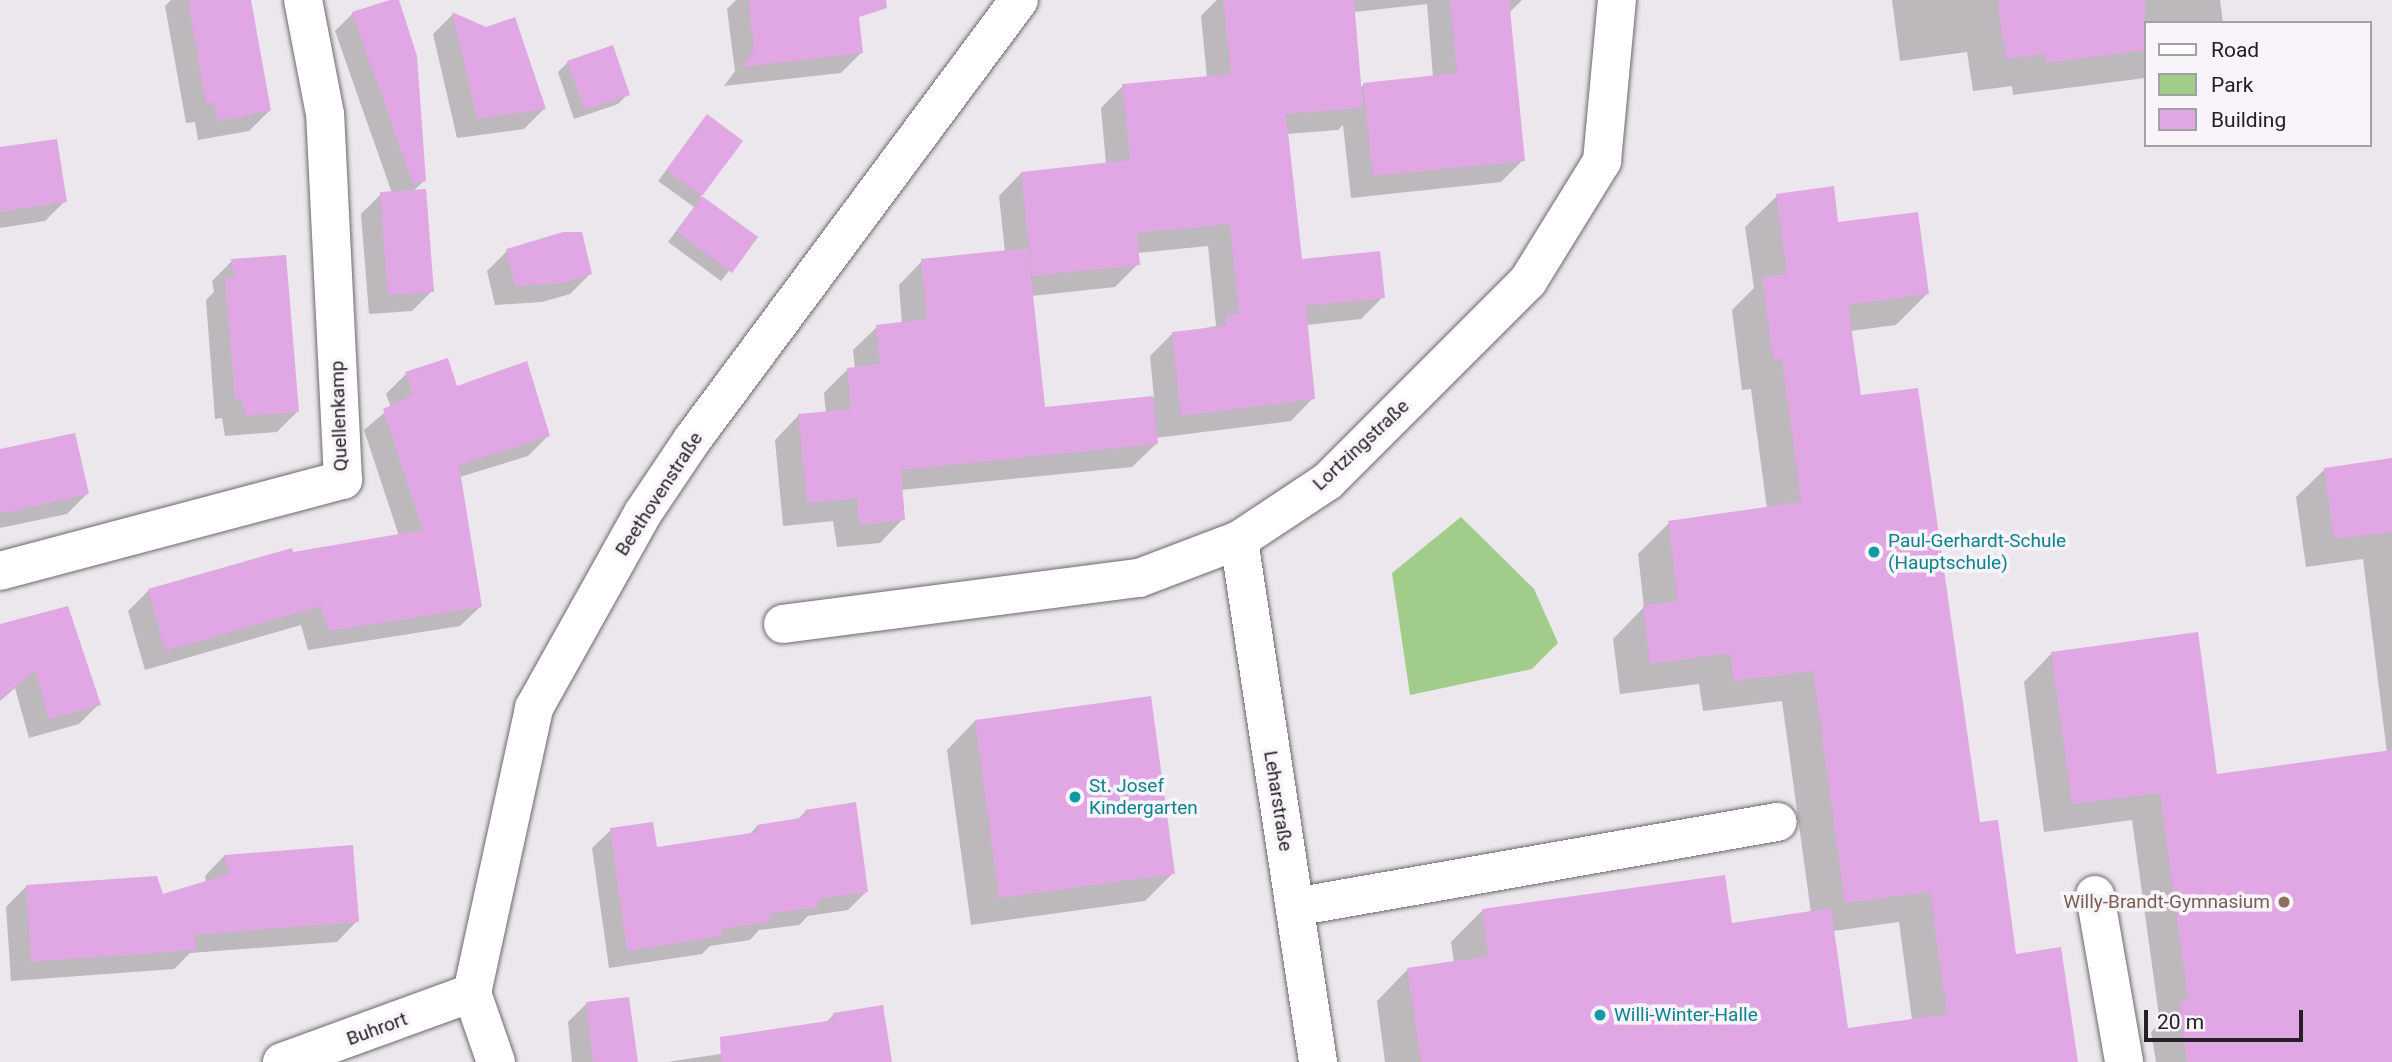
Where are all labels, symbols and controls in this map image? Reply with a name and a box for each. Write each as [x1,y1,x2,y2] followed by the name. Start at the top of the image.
[2144,21,2371,147] legend
[2211,38,2259,62] text: Road
[2211,73,2253,97] text: Park
[2211,108,2286,132] text: Building
[326,360,352,472] street label: Quellenkamp
[1308,395,1414,495] street label: Lortzingstraße
[611,428,707,560] street label: Beethovenstraße
[1888,530,2066,574] place label: Paul-Gerhardt-Schule (Hauptschule)
[1866,544,1882,560] marker: Paul-Gerhardt-Schule (Hauptschule)
[1259,749,1297,853] street label: Leharstraße
[1089,775,1198,819] place label: St. Josef Kindergarten
[1067,789,1083,805] marker: St. Josef Kindergarten
[2063,891,2270,913] place label: Willy-Brandt-Gymnasium
[2276,894,2292,910] marker: Willy-Brandt-Gymnasium
[2147,996,2306,1040] scale bar
[1614,1004,1758,1026] place label: Willi-Winter-Halle
[1592,1007,1608,1023] marker: Willi-Winter-Halle
[344,1008,410,1050] street label: Buhrort
[2157,1010,2204,1034] text: 20 m

